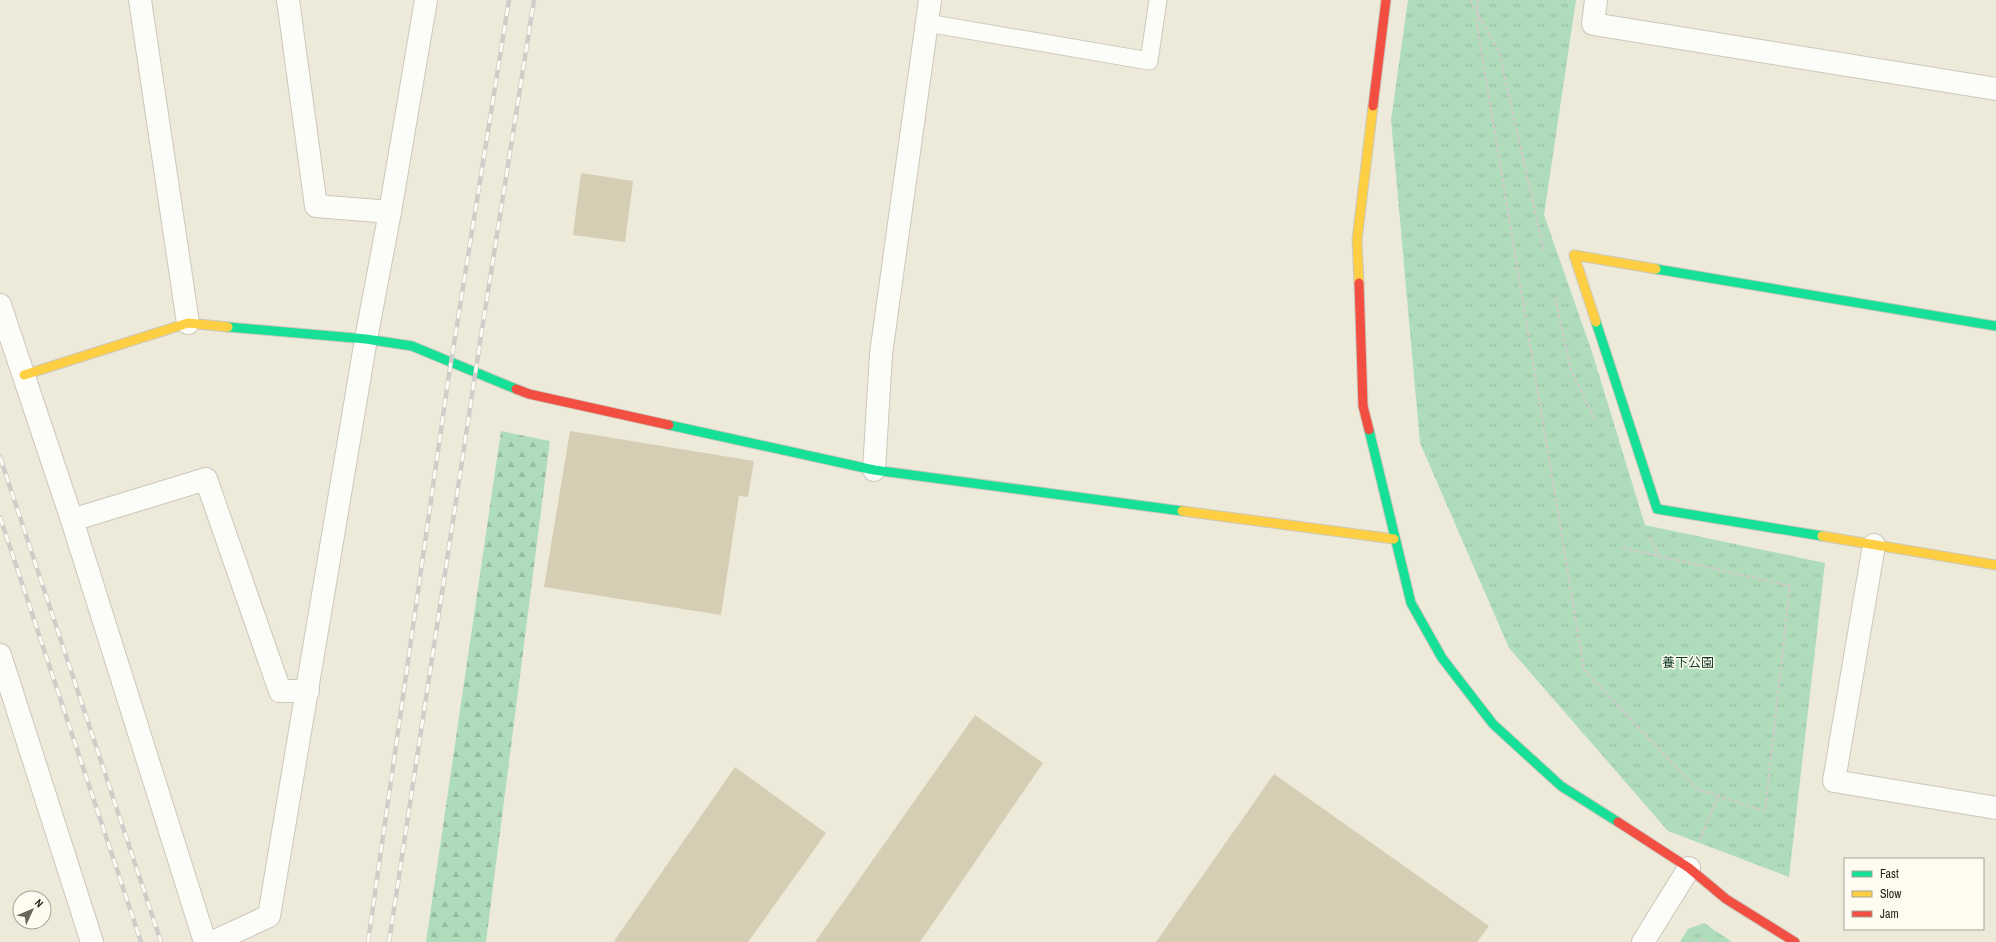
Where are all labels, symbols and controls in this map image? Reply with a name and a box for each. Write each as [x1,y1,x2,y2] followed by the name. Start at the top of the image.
[1662,654,1714,671] park label: 養下公園
[1844,858,1984,930] legend
[1880,866,1899,882] text: Fast
[1880,886,1902,902] text: Slow
[12,890,52,930] north arrow
[32,896,46,910] text: N
[1880,906,1899,922] text: Jam

